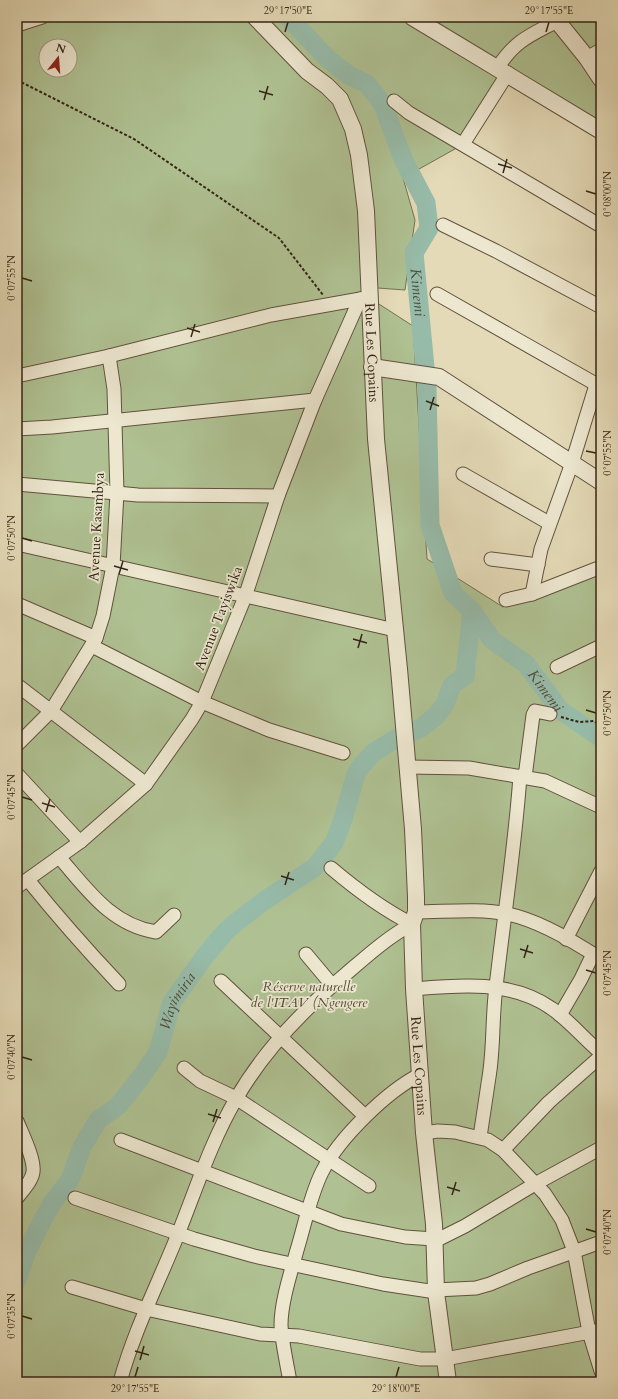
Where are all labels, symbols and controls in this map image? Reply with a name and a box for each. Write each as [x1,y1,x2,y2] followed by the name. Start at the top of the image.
[264,4,312,18] text: 29°17'50"E
[525,4,573,18] text: 29°17'55"E
[38,38,78,78] north arrow
[54,40,68,58] text: N
[601,171,615,217] text: 0°08'00"N
[5,255,19,301] text: 0°07'55"N
[406,267,430,318] water label: Kimemi
[360,303,383,403] street label: Rue Les Copains
[601,430,615,476] text: 0°07'55"N
[84,472,109,582] street label: Avenue Kasambya
[5,515,19,561] text: 0°07'50"N
[190,563,247,673] street label: Avenue Tayiswika
[523,665,569,717] water label: Kimemi
[601,690,615,736] text: 0°07'50"N
[5,774,19,820] text: 0°07'45"N
[601,950,615,996] text: 0°07'45"N
[155,968,200,1032] water label: Wayimiria
[251,977,368,1012] park label: Réserve naturelle de l'ITAV (Ngengere
[406,1016,432,1116] street label: Rue Les Copains
[5,1034,19,1080] text: 0°07'40"N
[601,1209,615,1255] text: 0°07'40"N
[5,1293,19,1339] text: 0°07'35"N
[111,1382,159,1396] text: 29°17'55"E
[372,1382,420,1396] text: 29°18'00"E

